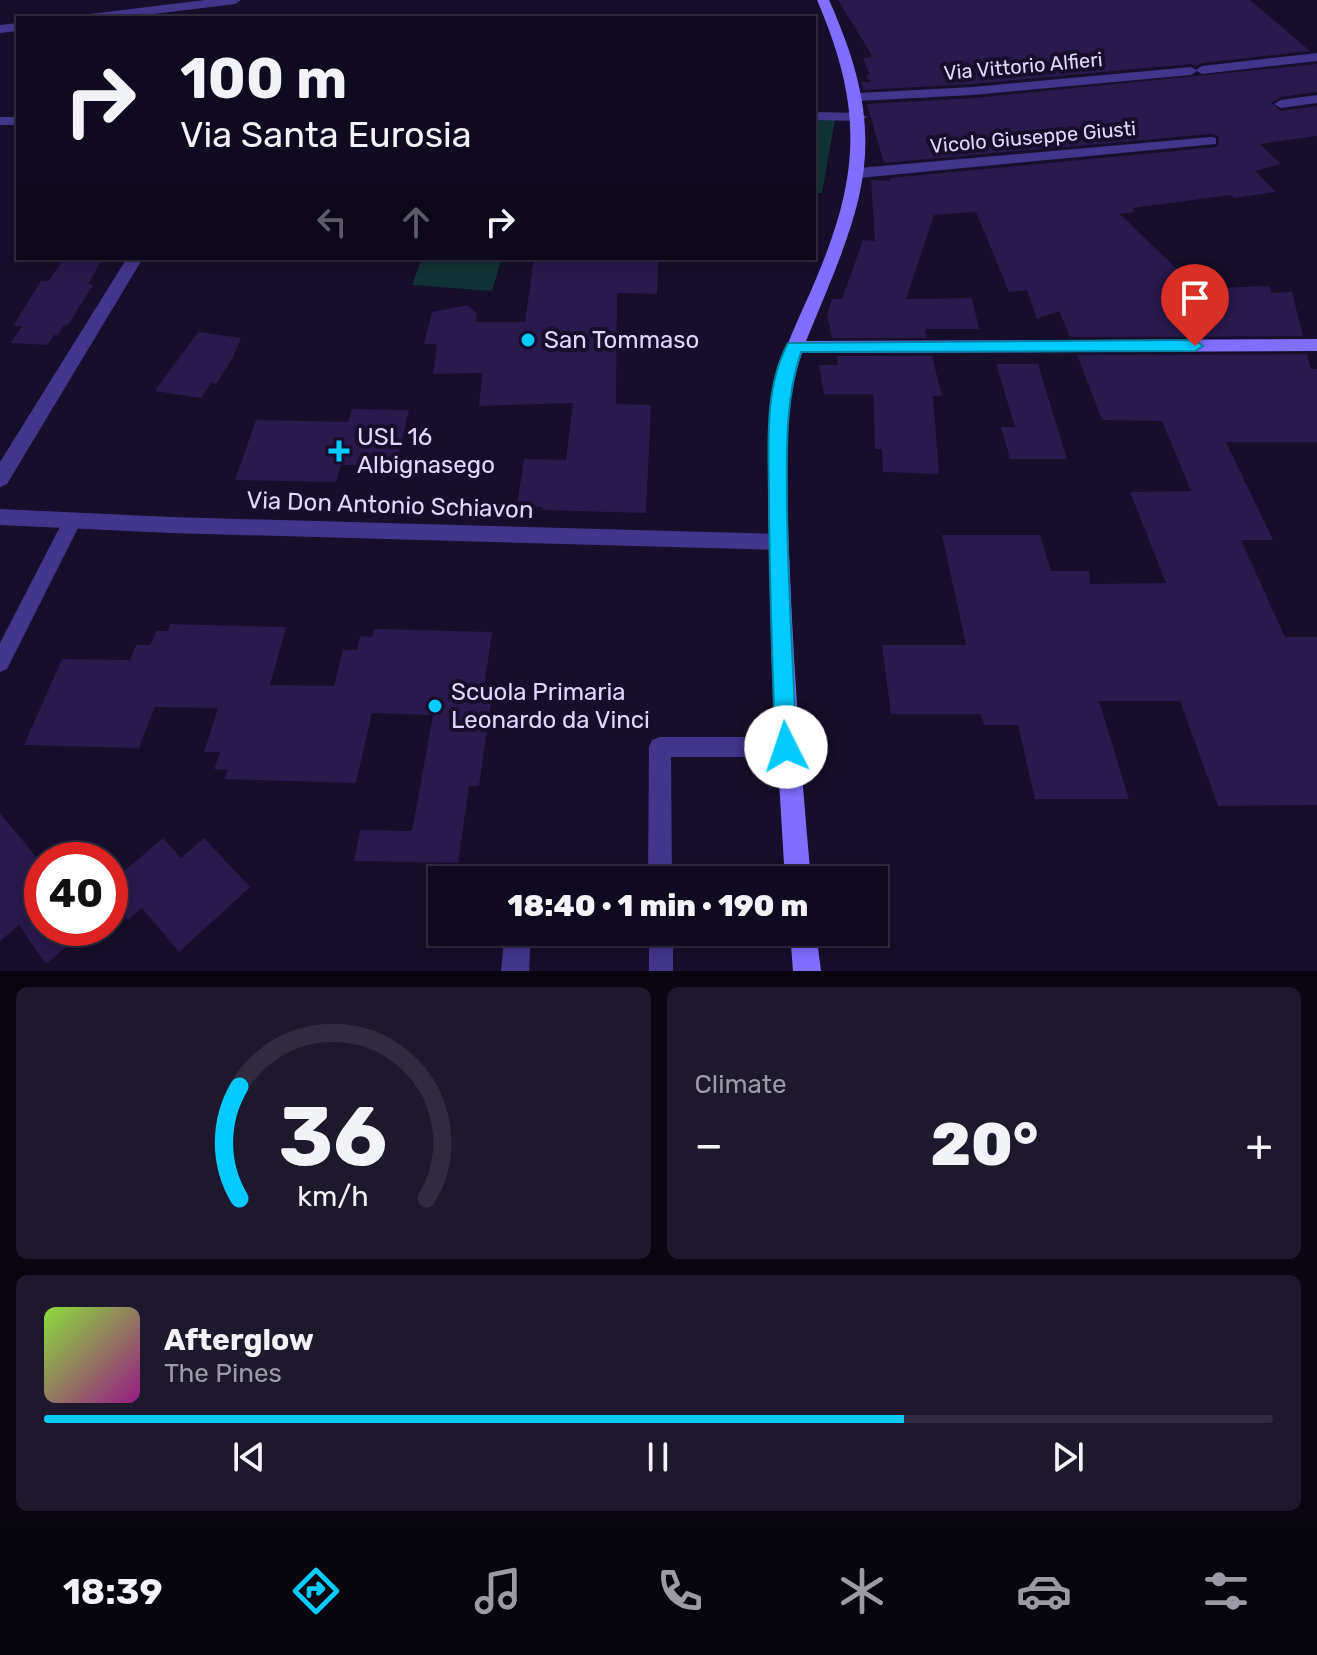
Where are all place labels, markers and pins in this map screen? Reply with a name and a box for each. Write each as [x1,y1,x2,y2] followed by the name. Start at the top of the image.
[1161,264,1229,346] pin
[544,326,699,354] place label: San Tommaso
[519,331,537,349] marker: San Tommaso
[357,423,495,479] place label: USL 16 Albignasego
[328,440,350,462] marker: USL 16 Albignasego
[451,678,650,734] place label: Scuola Primaria Leonardo da Vinci
[426,697,444,715] marker: Scuola Primaria Leonardo da Vinci

